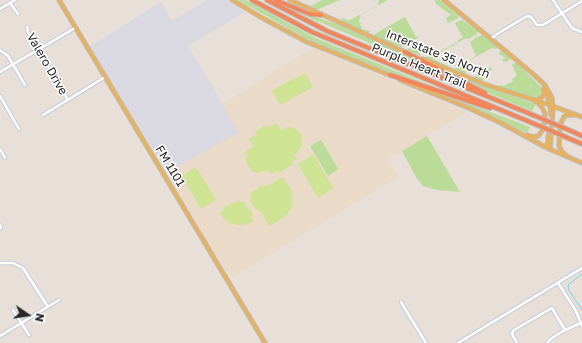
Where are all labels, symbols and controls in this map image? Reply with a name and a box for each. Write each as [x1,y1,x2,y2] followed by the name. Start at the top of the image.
[384,27,492,81] street label: Interstate 35 North
[23,30,71,98] street label: Valero Drive
[369,40,469,92] street label: Purple Heart Trail
[152,143,188,189] street label: FM 1101
[8,295,48,335] north arrow
[33,312,47,323] text: N

